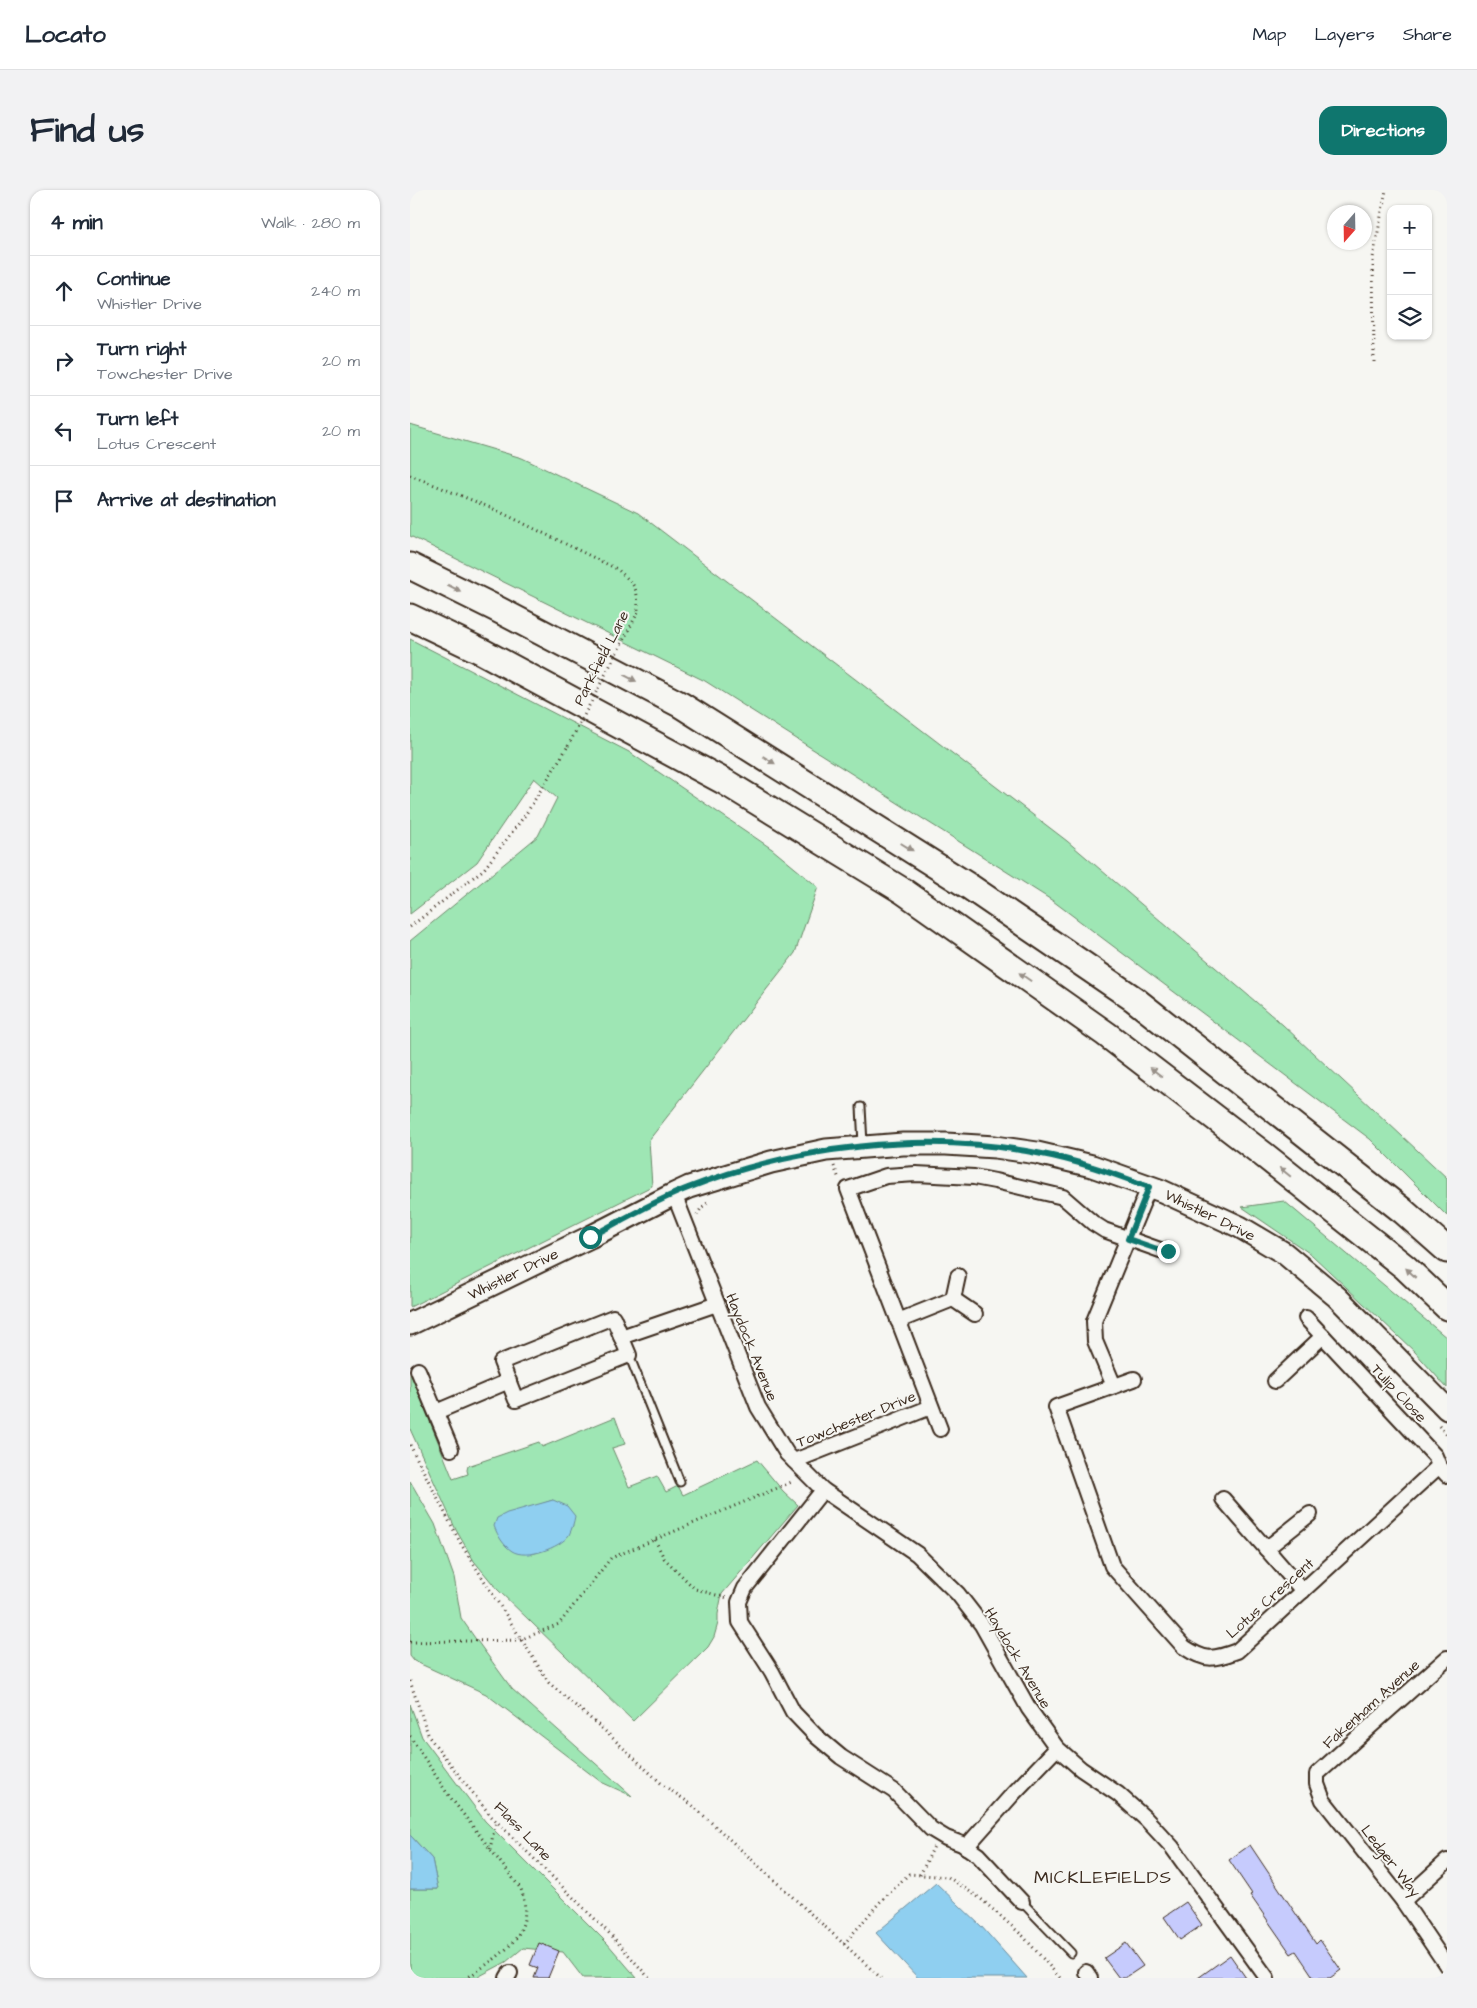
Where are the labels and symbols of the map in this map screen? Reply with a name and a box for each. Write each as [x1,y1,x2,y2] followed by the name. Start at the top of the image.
[1327,205,1372,250] north arrow
[447,584,461,592] one-way arrow
[569,607,634,709] street label: Parkfield Lane
[622,674,637,682] one-way arrow
[763,756,776,765] one-way arrow
[900,843,913,852] one-way arrow
[1018,972,1032,982] one-way arrow
[1150,1067,1163,1078] one-way arrow
[1279,1166,1292,1177] one-way arrow
[1161,1184,1259,1246] street label: Whistler Drive
[579,1226,602,1249] route start
[1157,1240,1180,1263] route end
[464,1243,562,1305] street label: Whistler Drive
[1406,1267,1418,1279] one-way arrow
[719,1290,783,1405] street label: Haydock Avenue
[1366,1359,1431,1427] street label: Tulip Close
[793,1386,919,1453] street label: Towchester Drive
[1222,1553,1319,1644] street label: Lotus Crescent
[978,1604,1056,1713] street label: Haydock Avenue
[1318,1655,1425,1754] street label: Fakenham Avenue
[489,1797,556,1866] street label: Flass Lane
[1355,1821,1425,1902] street label: Ledger Way
[1034,1865,1172,1890] district label: MICKLEFIELDS

